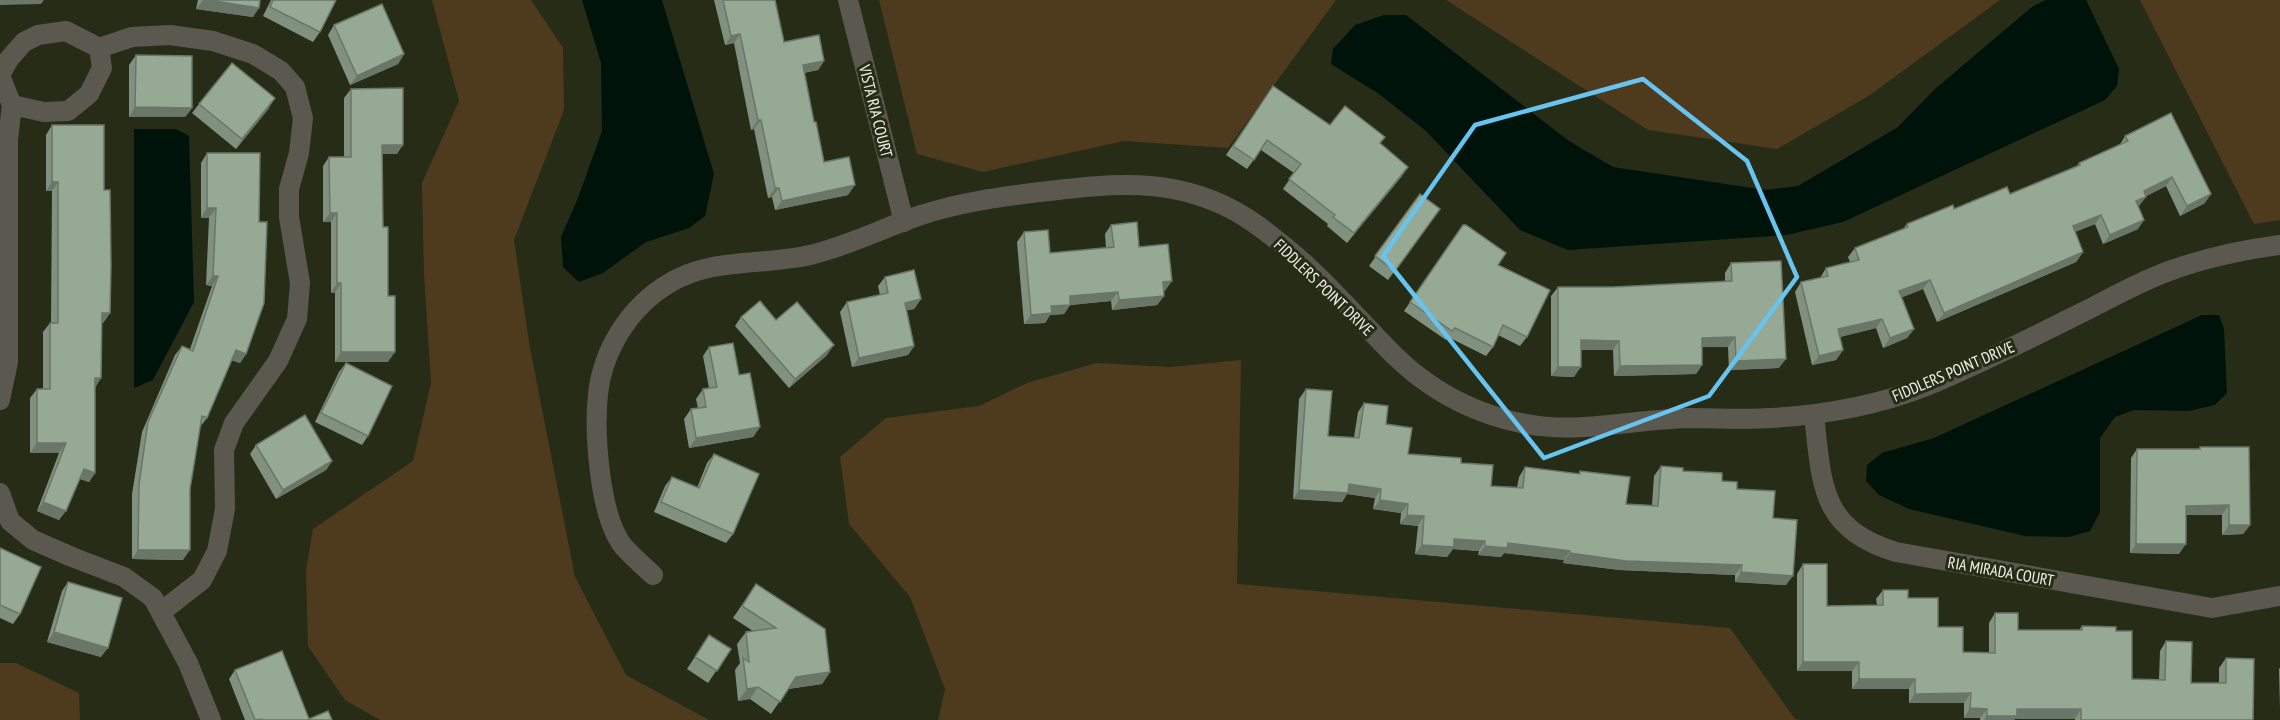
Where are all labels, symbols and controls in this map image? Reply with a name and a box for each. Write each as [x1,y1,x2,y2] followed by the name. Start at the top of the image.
[855,62,897,159] street label: VISTA RIA COURT
[1270,234,1378,340] street label: FIDDLERS POINT DRIVE
[1889,336,2017,406] street label: FIDDLERS POINT DRIVE
[1946,552,2056,590] street label: RIA MIRADA COURT

